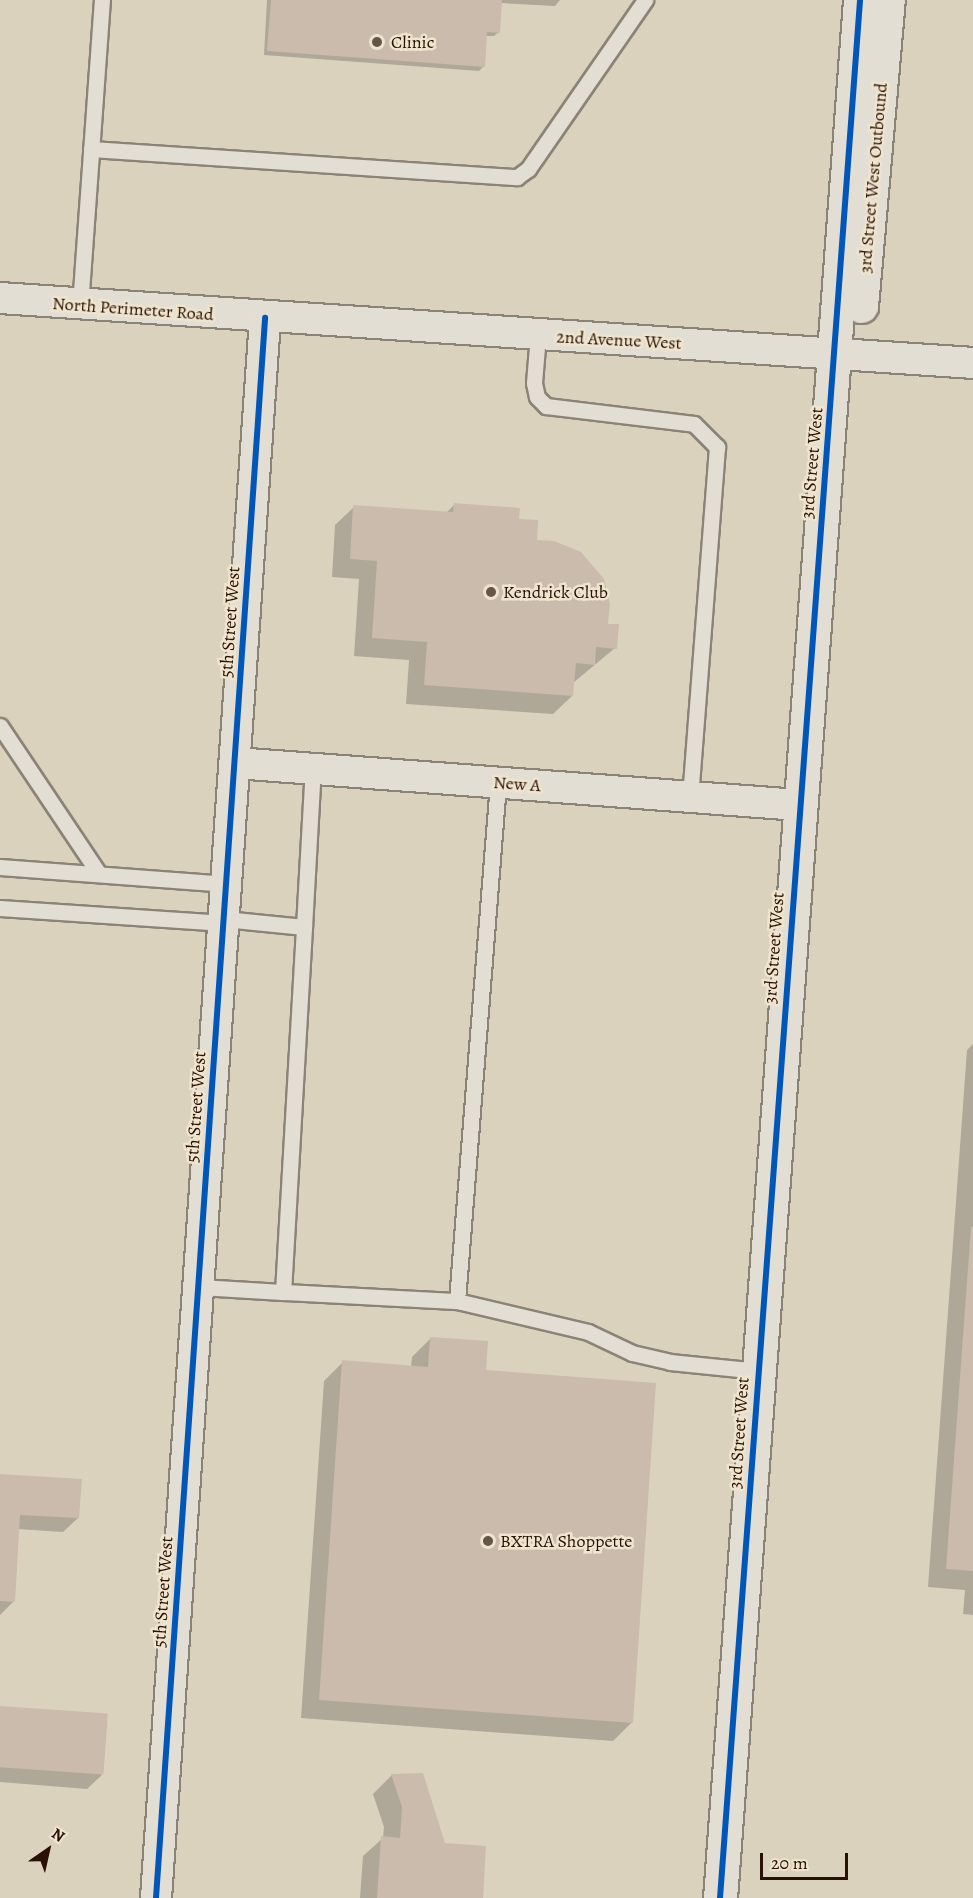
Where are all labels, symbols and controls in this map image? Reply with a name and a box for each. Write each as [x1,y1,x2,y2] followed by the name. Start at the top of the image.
[391,31,434,53] place label: Clinic
[368,33,386,51] marker: Clinic
[854,82,892,274] street label: 3rd Street West Outbound
[52,293,214,325] street label: North Perimeter Road
[556,326,682,354] street label: 2nd Avenue West
[796,406,828,520] street label: 3rd Street West
[215,566,245,678] street label: 5th Street West
[503,581,608,603] place label: Kendrick Club
[484,585,498,599] marker: Kendrick Club
[493,772,541,796] street label: New A
[759,891,789,1005] street label: 3rd Street West
[181,1051,211,1163] street label: 5th Street West
[724,1376,754,1490] street label: 3rd Street West
[500,1530,632,1552] place label: BXTRA Shoppette
[481,1534,495,1548] marker: BXTRA Shoppette
[148,1536,178,1648] street label: 5th Street West
[18,1820,78,1880] north arrow
[47,1823,69,1847] text: N
[763,1841,852,1879] scale bar
[771,1851,808,1875] text: 20 m

